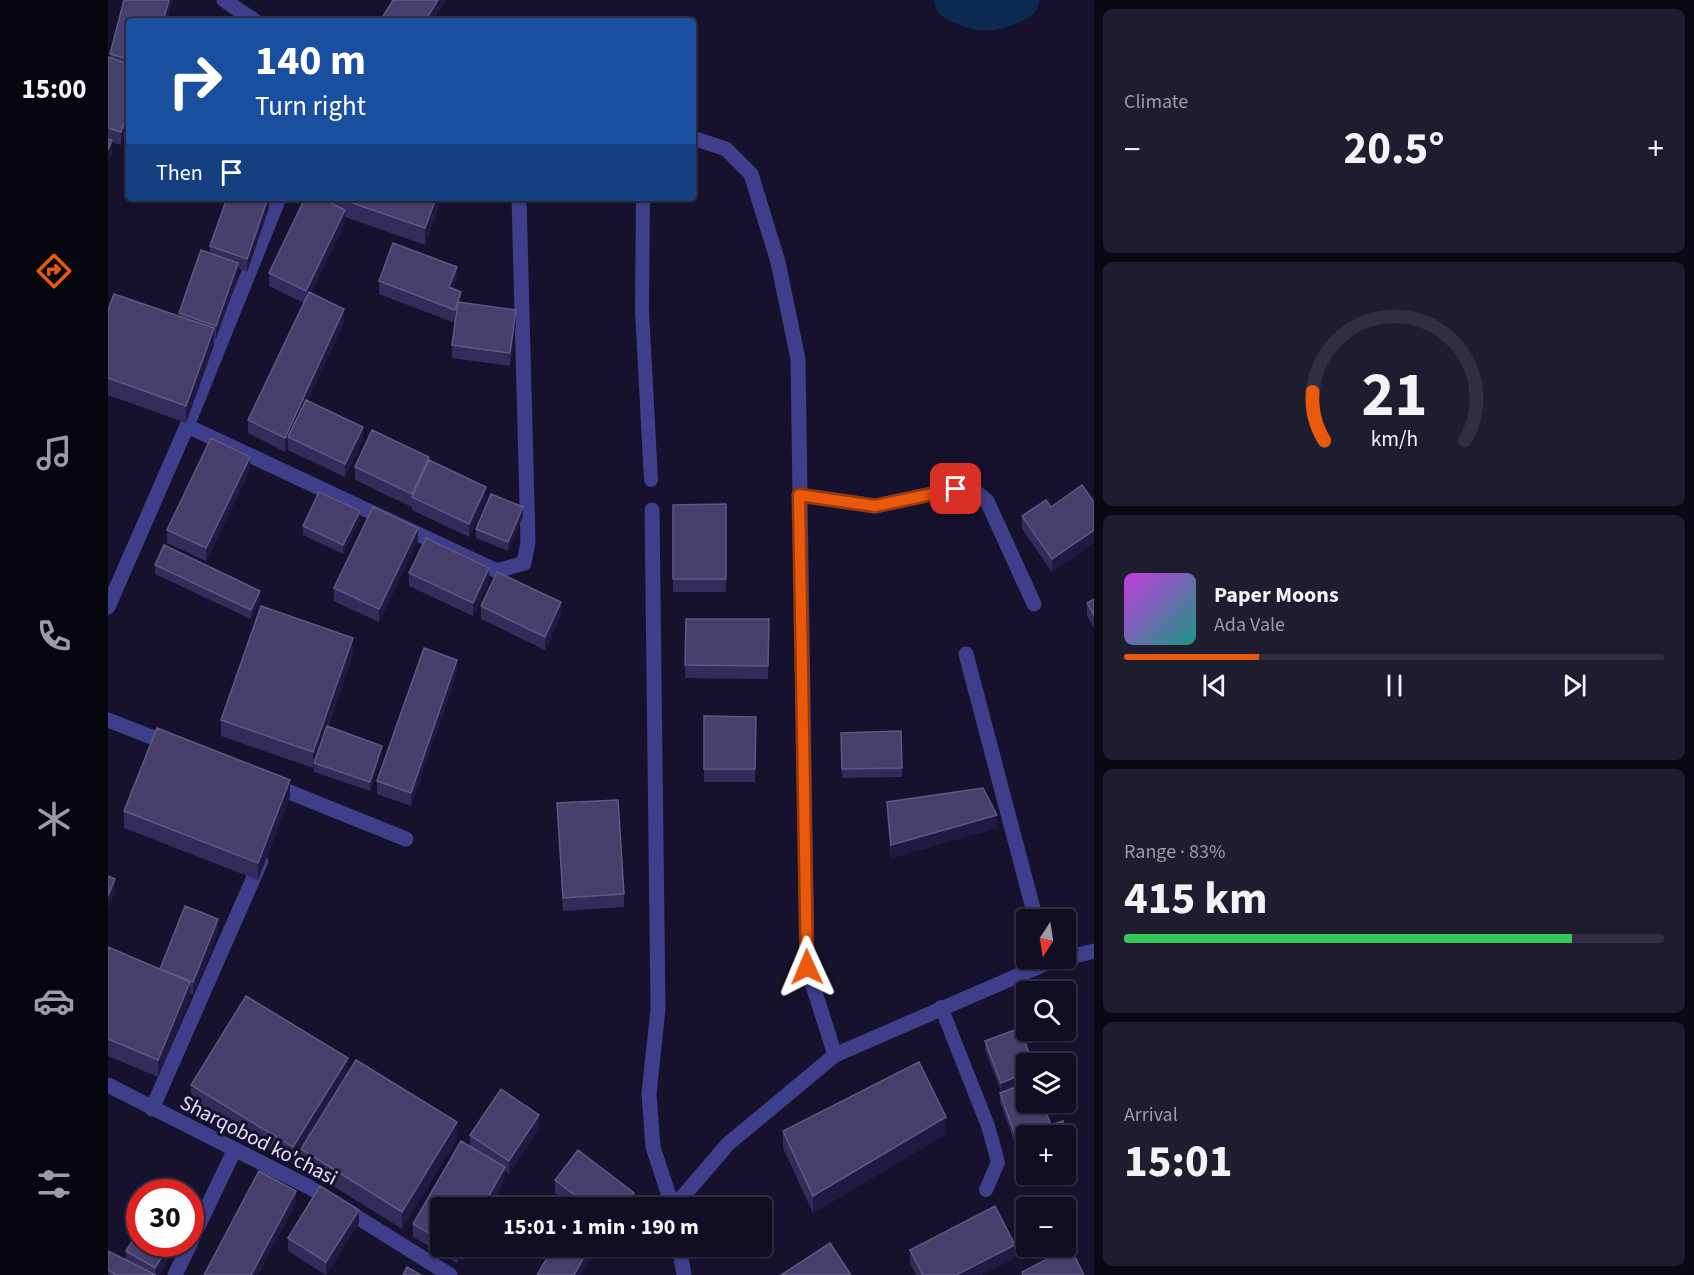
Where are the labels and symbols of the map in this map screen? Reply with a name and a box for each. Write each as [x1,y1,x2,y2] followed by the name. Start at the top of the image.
[930,463,981,514] pin
[1016,909,1076,969] north arrow
[775,935,839,999] position arrow
[175,1087,343,1193] street label: Sharqobod ko'chasi
[126,1179,204,1257] speed limit sign: 30

